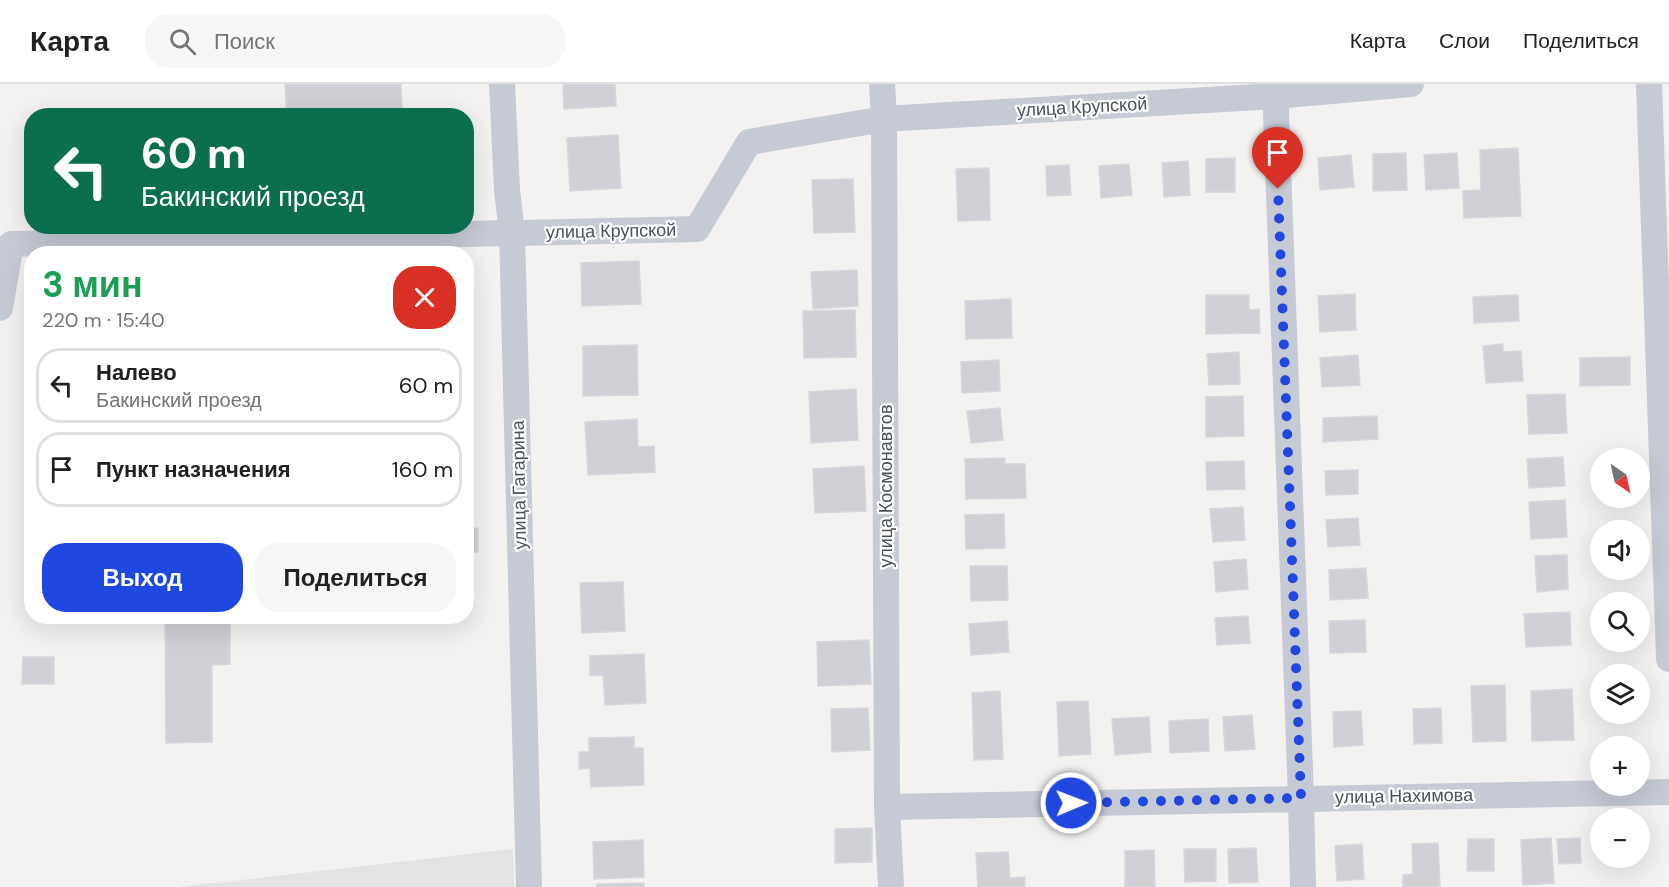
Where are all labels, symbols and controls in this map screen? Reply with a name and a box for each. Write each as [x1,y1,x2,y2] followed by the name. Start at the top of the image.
[145,14,565,68] search box
[30,23,109,60] text: Карта
[166,25,199,58] icon: search
[214,27,275,56] text: Поиск
[1350,27,1406,55] text: Карта
[1439,27,1490,55] text: Слои
[1523,27,1639,55] text: Поделиться
[1016,92,1148,122] street label: улица Крупской
[141,126,247,181] text: 60 m
[1252,127,1303,189] pin
[42,132,120,210] icon: left
[1261,136,1294,169] icon: arrive
[141,179,365,214] text: Бакинский проезд
[546,218,676,244] street label: улица Крупской
[42,261,143,308] text: 3 мин
[393,266,456,329] button: close
[42,307,165,333] text: 220 m · 15:40
[96,358,177,387] text: Налево
[45,369,78,402] icon: left
[399,371,453,400] text: 60 m
[96,387,262,413] text: Бакинский проезд
[874,405,898,567] street label: улица Космонавтов
[506,419,532,550] street label: улица Гагарина
[1590,448,1650,508] north arrow
[1590,448,1650,868] map controls
[45,453,78,486] icon: arrive
[96,455,291,484] text: Пункт назначения
[392,455,453,484] text: 160 m
[1590,520,1650,580] button: sound
[42,543,243,612] button: Выход
[255,543,456,612] button: Поделиться
[1590,592,1650,652] button: search
[1590,664,1650,724] button: layers
[1590,736,1650,796] button: +
[1039,771,1103,835] position arrow
[1335,783,1474,809] street label: улица Нахимова
[1590,808,1650,868] button: −

